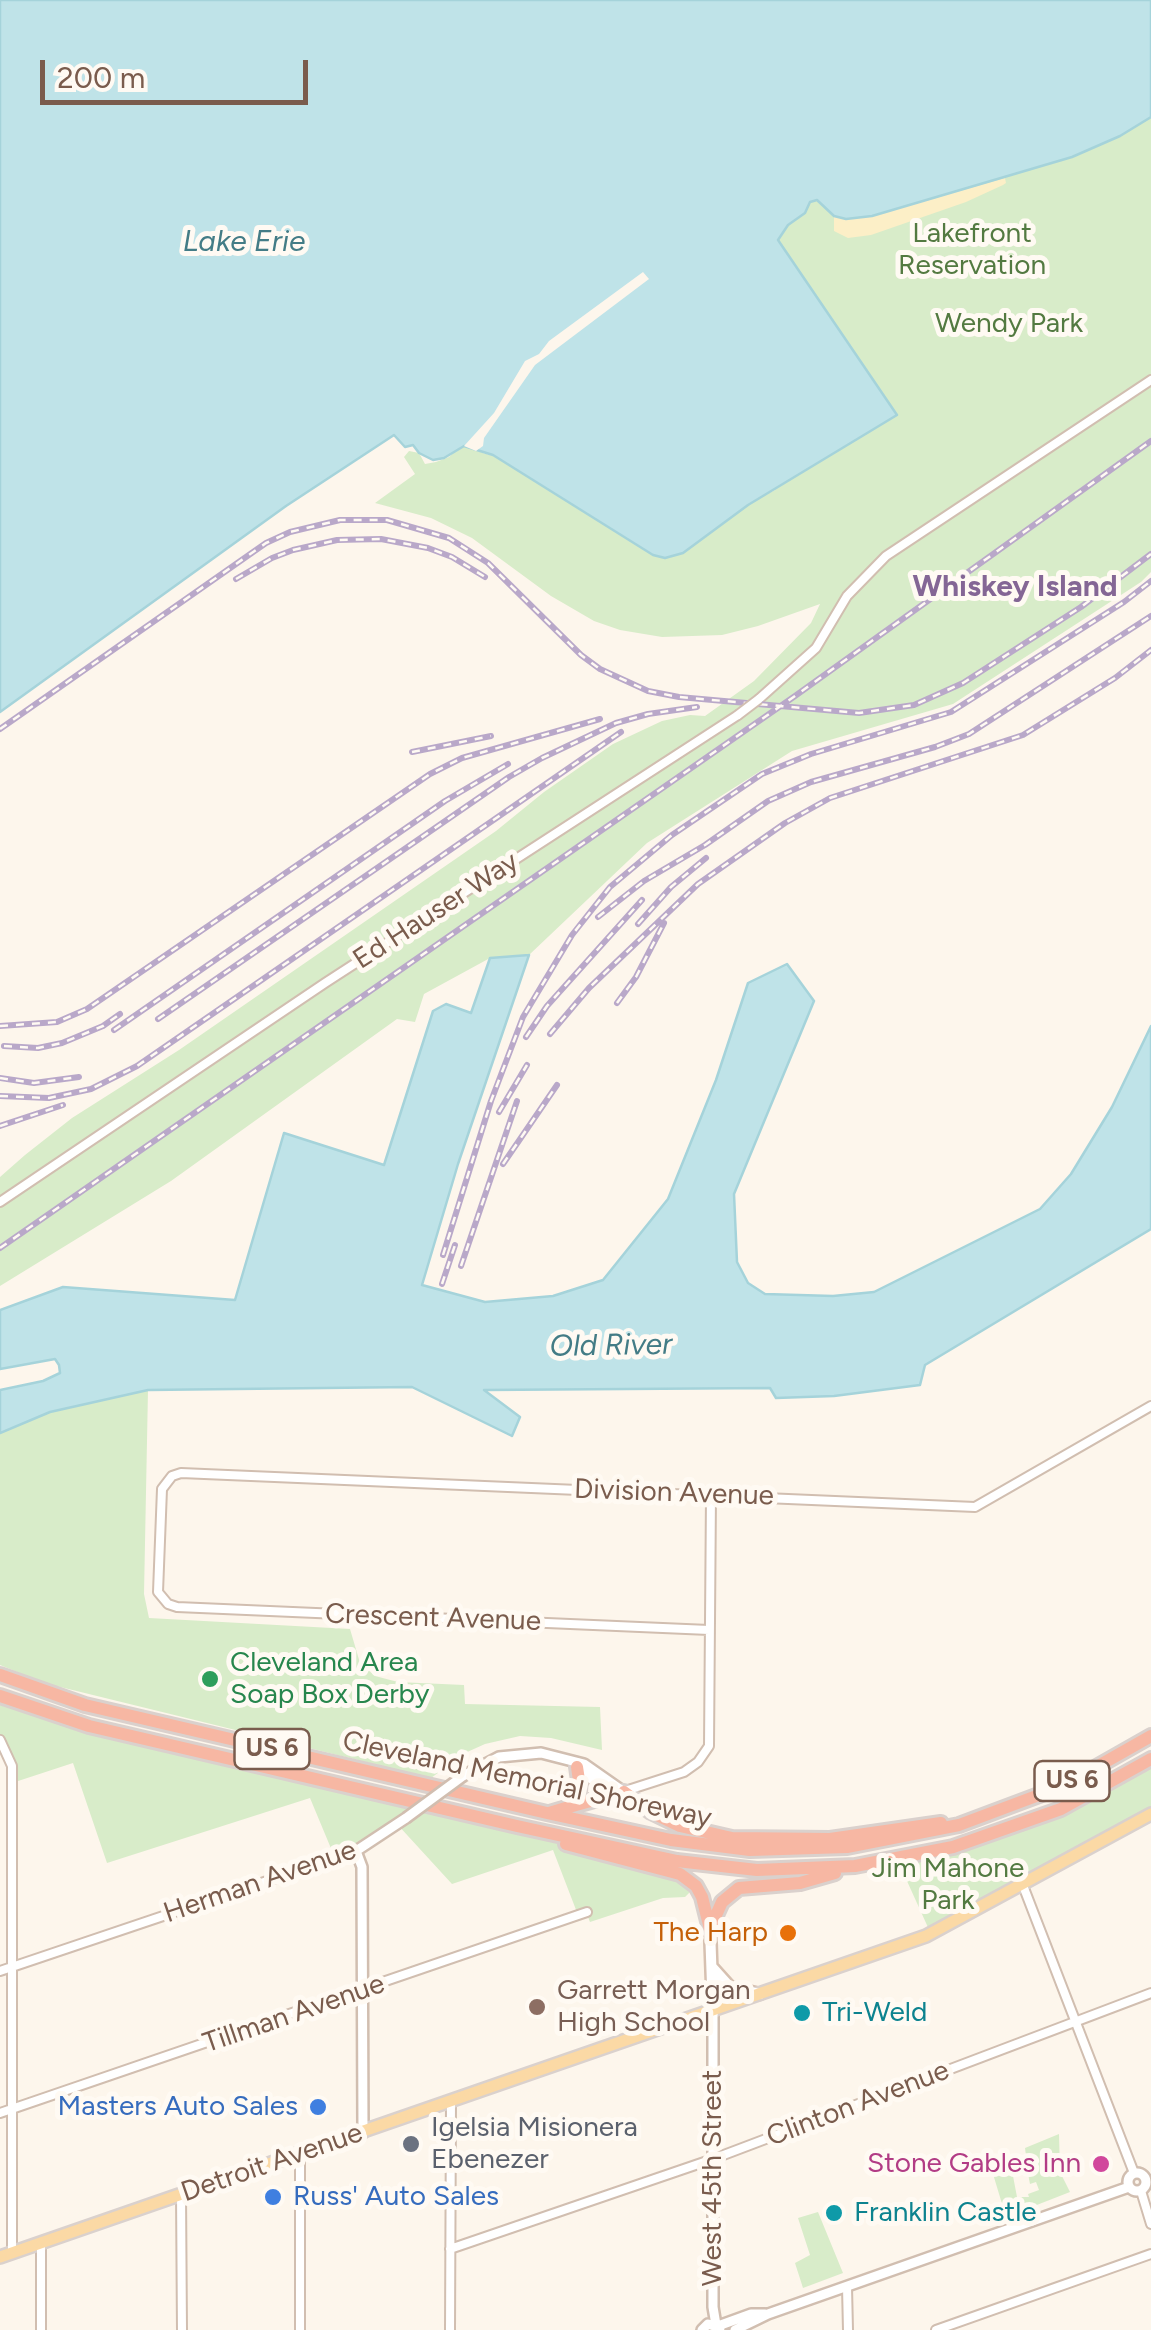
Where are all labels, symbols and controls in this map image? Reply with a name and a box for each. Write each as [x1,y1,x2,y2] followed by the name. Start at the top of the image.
[45,40,312,102] scale bar
[57,59,145,96] text: 200 m
[898,217,1046,283] park label: Lakefront Reservation
[183,224,305,260] water label: Lake Erie
[935,307,1083,341] park label: Wendy Park
[912,569,1118,605] district label: Whiskey Island
[347,845,525,977] street label: Ed Hauser Way
[549,1327,673,1365] water label: Old River
[574,1473,774,1513] street label: Division Avenue
[324,1597,542,1639] street label: Crescent Avenue
[230,1646,429,1712] place label: Cleveland Area Soap Box Derby
[199,1668,221,1690] marker: Cleveland Area Soap Box Derby
[339,1724,715,1836] street label: Cleveland Memorial Shoreway
[234,1729,310,1769] road number: US 6
[1034,1761,1110,1801] road number: US 6
[159,1833,361,1931] street label: Herman Avenue
[872,1852,1024,1918] park label: Jim Mahone Park
[653,1916,768,1950] place label: The Harp
[777,1922,799,1944] marker: The Harp
[199,1967,389,2061] street label: Tillman Avenue
[557,1974,751,2040] place label: Garrett Morgan High School
[526,1996,548,2018] marker: Garrett Morgan High School
[822,1996,927,2030] place label: Tri-Weld
[791,2002,813,2024] marker: Tri-Weld
[762,2054,954,2154] street label: Clinton Avenue
[696,2070,730,2286] street label: West 45th Street
[58,2090,298,2124] place label: Masters Auto Sales
[307,2096,329,2118] marker: Masters Auto Sales
[431,2111,638,2177] place label: Igelsia Misionera Ebenezer
[177,2116,367,2210] street label: Detroit Avenue
[400,2133,422,2155] marker: Igelsia Misionera Ebenezer
[867,2147,1081,2181] place label: Stone Gables Inn
[1090,2153,1112,2175] marker: Stone Gables Inn
[293,2180,499,2214] place label: Russ' Auto Sales
[262,2186,284,2208] marker: Russ' Auto Sales
[854,2196,1037,2230] place label: Franklin Castle
[823,2202,845,2224] marker: Franklin Castle

